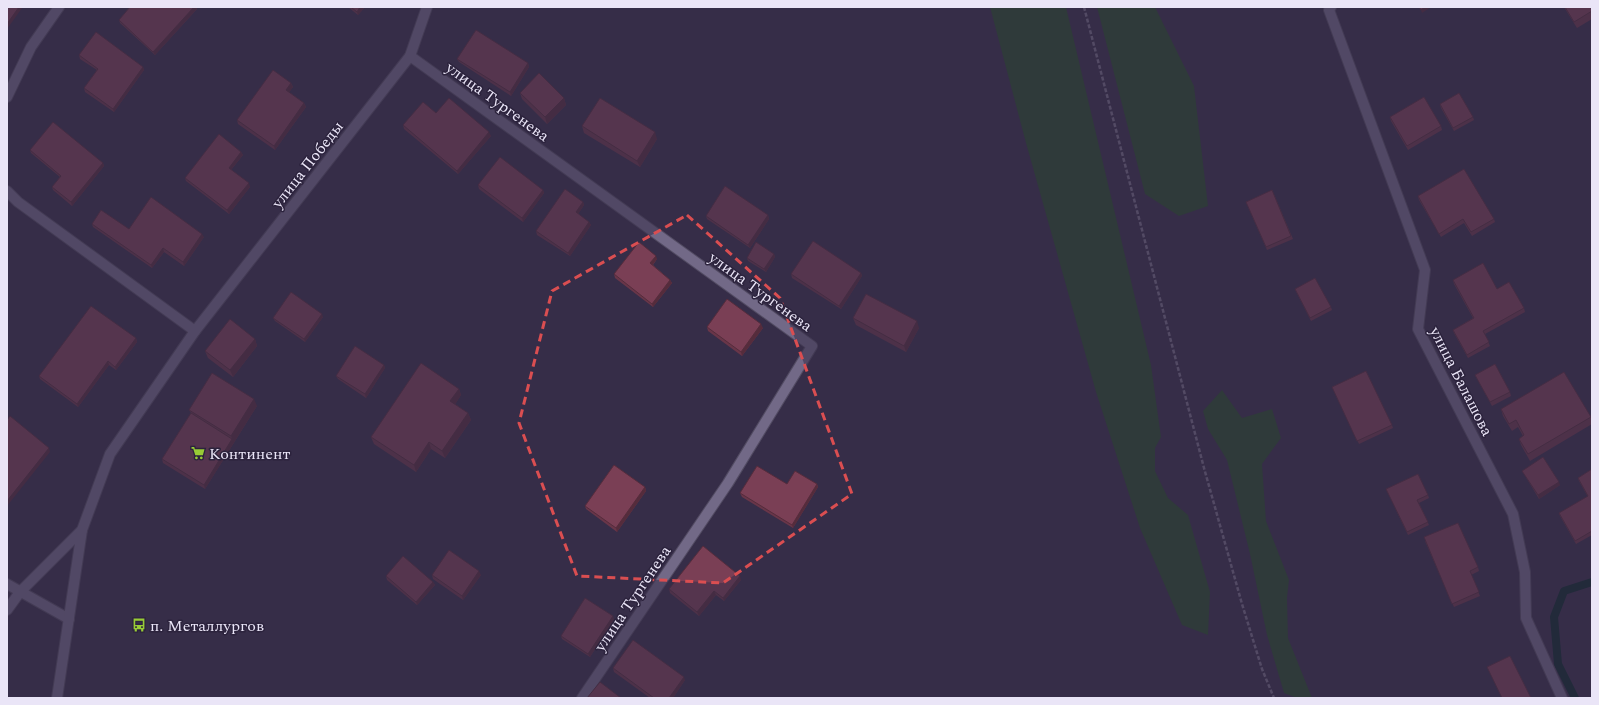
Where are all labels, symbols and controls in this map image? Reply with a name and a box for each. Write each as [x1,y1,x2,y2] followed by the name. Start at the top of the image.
[440,55,554,148] street label: улица Тургенева
[265,116,350,214] street label: улица Победы
[703,245,817,338] street label: улица Тургенева
[1423,322,1499,441] street label: улица Балашова
[209,442,290,466] place label: Континент
[190,445,206,461] supermarket icon: Континент
[588,541,677,657] street label: улица Тургенева
[150,614,264,638] place label: п. Металлургов
[131,617,147,633] bus stop icon: п. Металлургов

